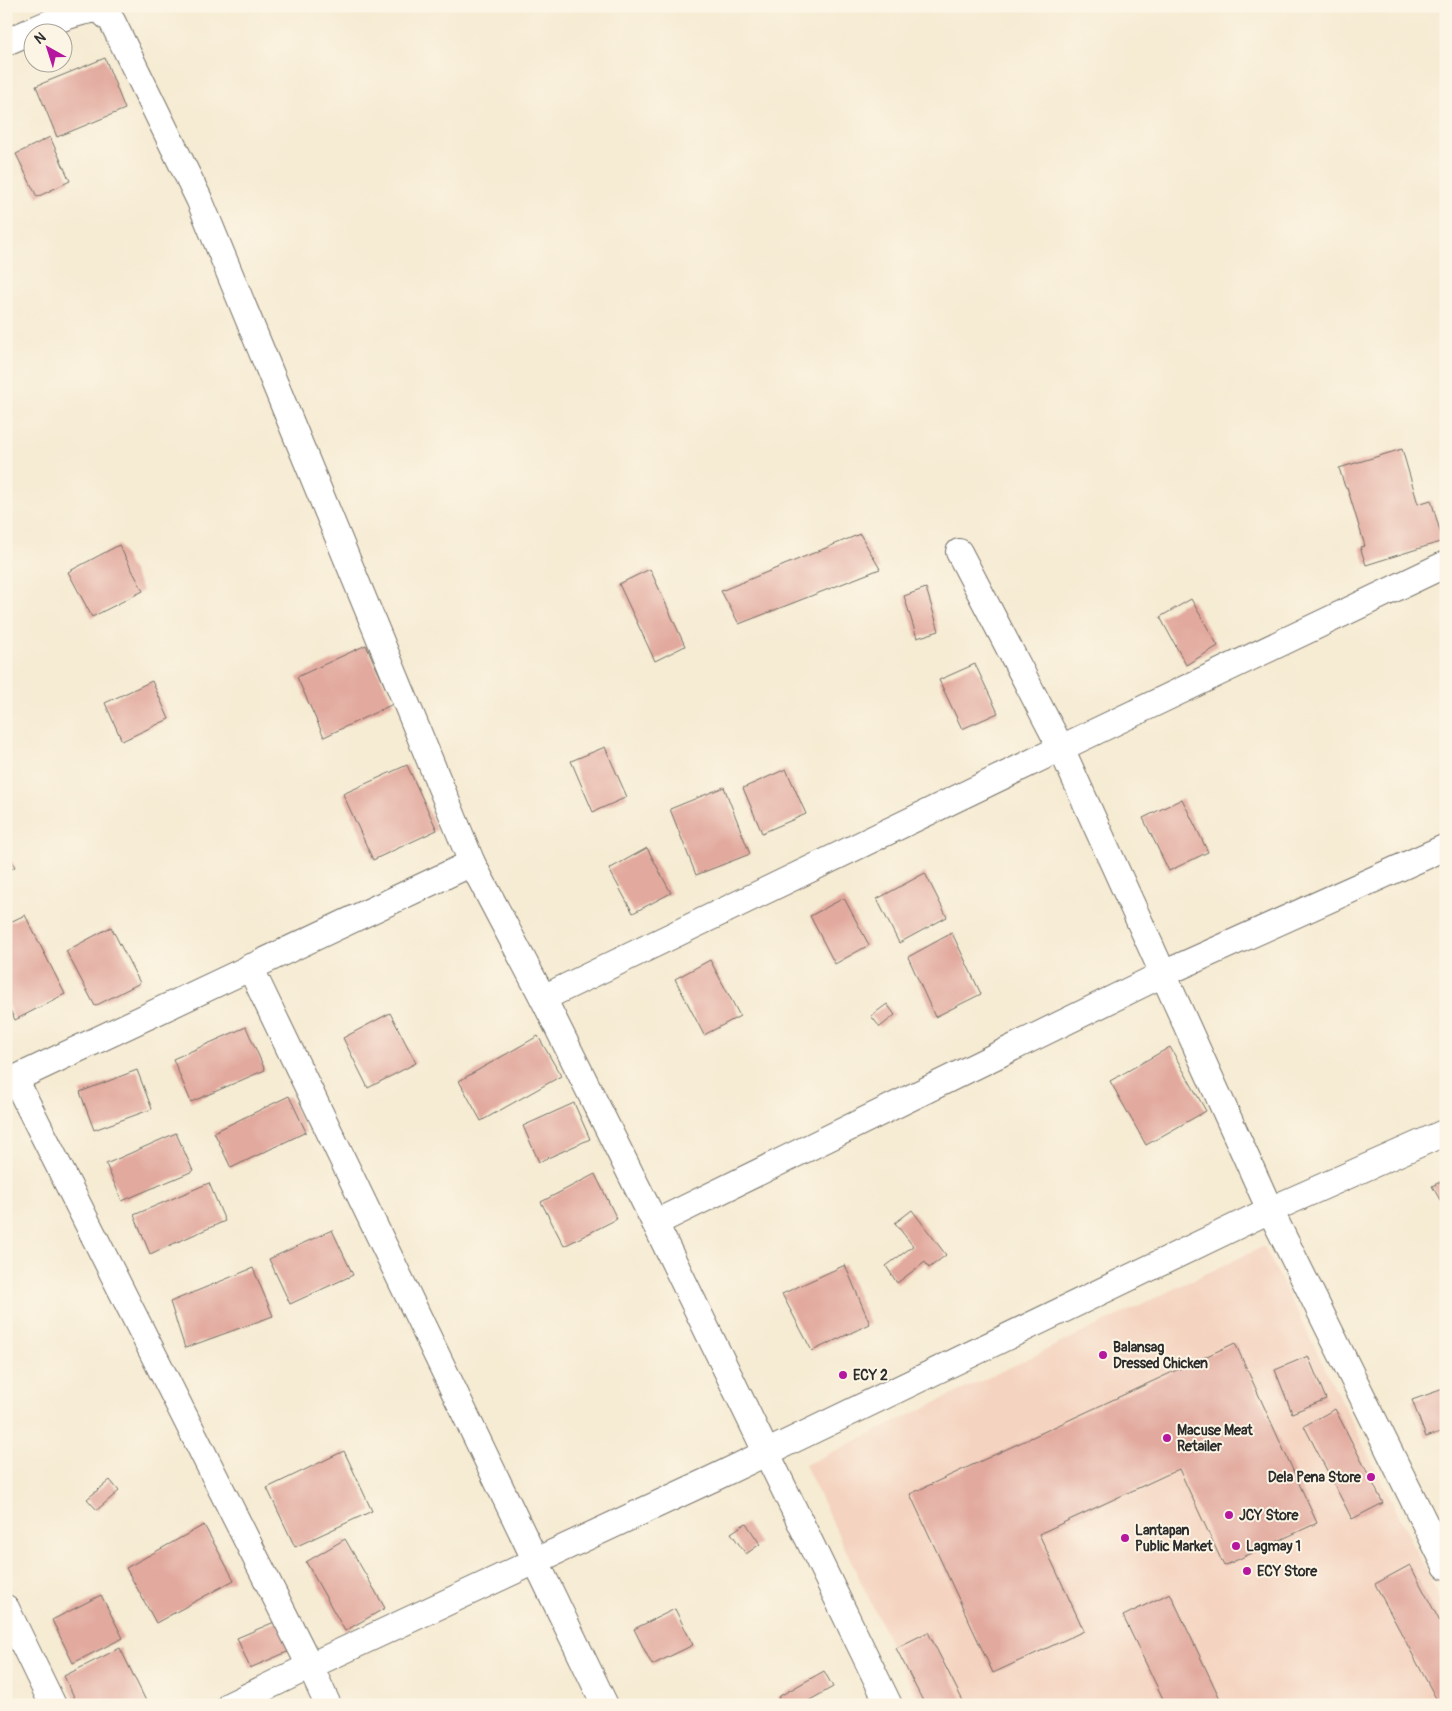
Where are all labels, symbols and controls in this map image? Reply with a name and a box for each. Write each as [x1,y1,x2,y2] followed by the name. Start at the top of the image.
[22,22,72,72] north arrow
[31,29,49,48] text: N
[1113,1339,1208,1372] place label: Balansag Dressed Chicken
[1097,1349,1109,1361] marker: Balansag Dressed Chicken
[853,1367,888,1384] place label: ECY 2
[837,1369,849,1381] marker: ECY 2
[1177,1422,1253,1455] place label: Macuse Meat Retailer
[1161,1432,1173,1444] marker: Macuse Meat Retailer
[1268,1469,1362,1486] place label: Dela Pena Store
[1365,1471,1377,1483] marker: Dela Pena Store
[1239,1507,1300,1524] place label: JCY Store
[1223,1509,1235,1521] marker: JCY Store
[1135,1522,1213,1555] place label: Lantapan Public Market
[1119,1532,1131,1544] marker: Lantapan Public Market
[1246,1538,1301,1555] place label: Lagmay 1
[1230,1540,1242,1552] marker: Lagmay 1
[1257,1563,1318,1580] place label: ECY Store
[1241,1565,1253,1577] marker: ECY Store

